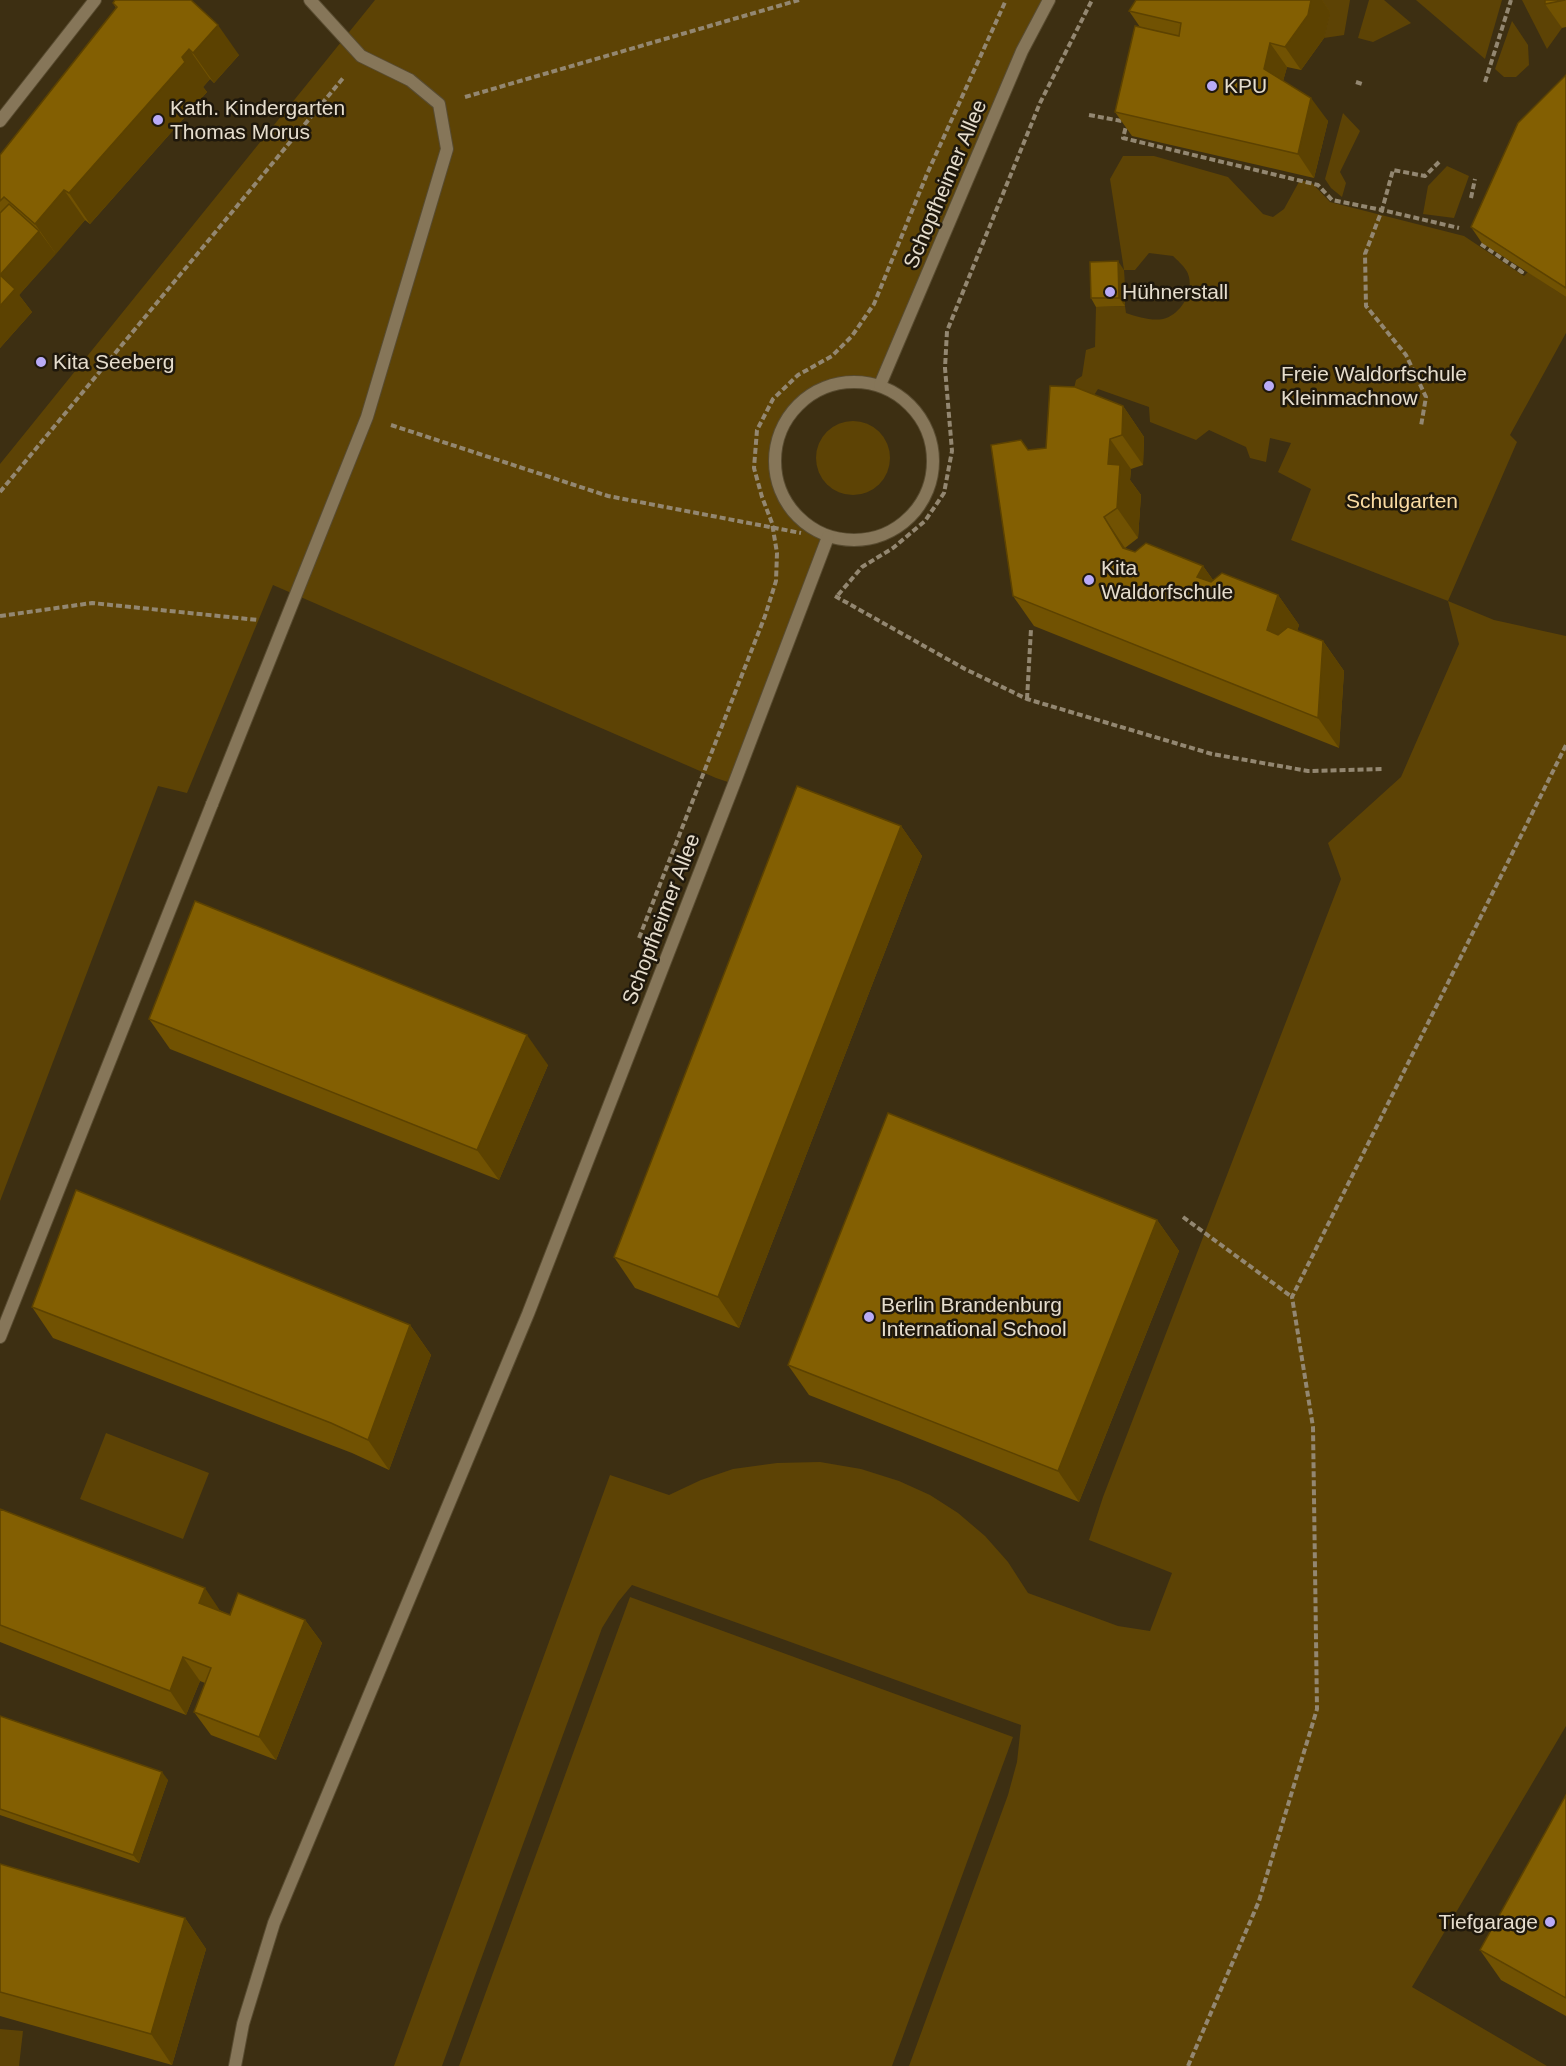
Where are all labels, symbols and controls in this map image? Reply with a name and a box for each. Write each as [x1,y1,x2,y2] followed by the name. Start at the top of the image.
[1224,74,1267,97] place label: KPU
[1205,79,1219,93] marker: KPU
[170,96,345,143] place label: Kath. Kindergarten Thomas Morus
[899,96,990,272] street label: Schopfheimer Allee
[151,113,165,127] marker: Kath. Kindergarten Thomas Morus
[1122,280,1228,303] place label: Hühnerstall
[1103,285,1117,299] marker: Hühnerstall
[53,350,174,373] place label: Kita Seeberg
[34,355,48,369] marker: Kita Seeberg
[1281,362,1467,409] place label: Freie Waldorfschule Kleinmachnow
[1262,379,1276,393] marker: Freie Waldorfschule Kleinmachnow
[1346,489,1458,512] park label: Schulgarten
[1101,556,1233,603] place label: Kita Waldorfschule
[1082,573,1096,587] marker: Kita Waldorfschule
[617,830,704,1007] street label: Schopfheimer Allee
[881,1293,1067,1340] place label: Berlin Brandenburg International School
[862,1310,876,1324] marker: Berlin Brandenburg International School
[1438,1910,1538,1933] place label: Tiefgarage
[1543,1915,1557,1929] marker: Tiefgarage

